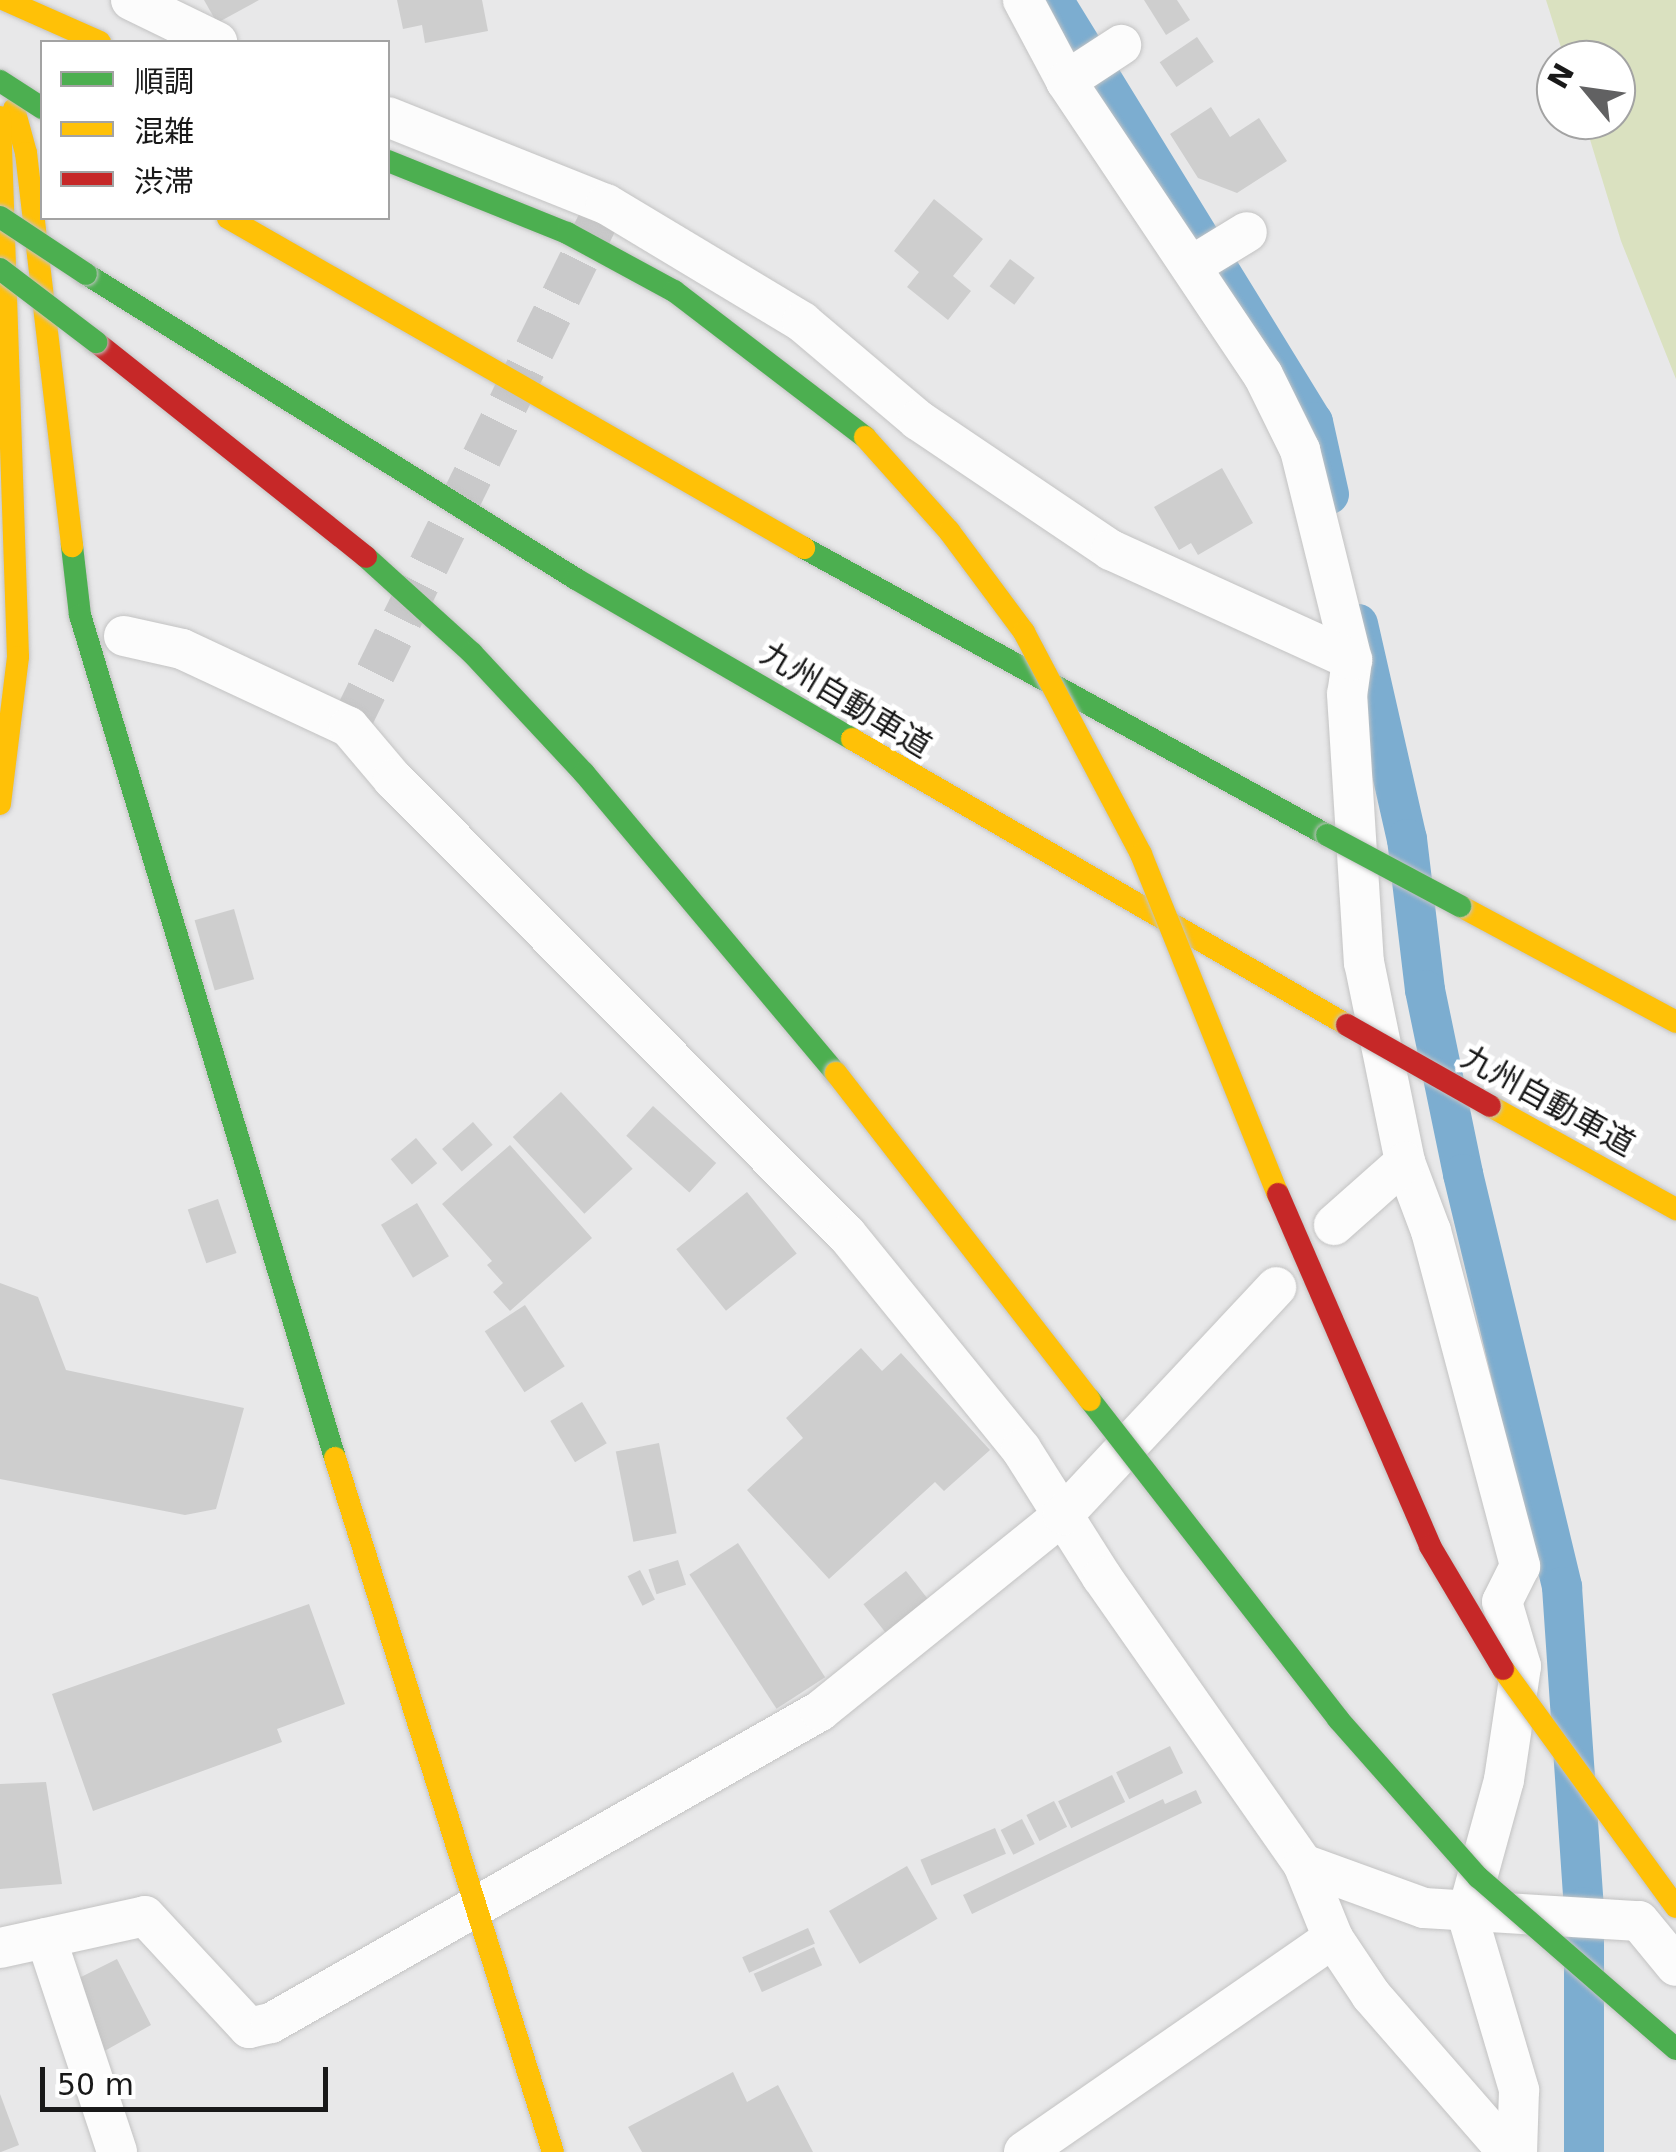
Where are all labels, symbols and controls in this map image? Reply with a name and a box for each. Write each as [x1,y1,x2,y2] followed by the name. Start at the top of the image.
[40,40,390,220] legend
[1536,40,1636,140] north arrow
[1541,58,1581,94] text: N
[134,64,194,99] text: 順調
[134,114,194,149] text: 混雑
[134,164,194,199] text: 渋滞
[754,634,938,766] street label: 九州自動車道
[1455,1038,1641,1164] street label: 九州自動車道
[45,2047,332,2109] scale bar
[57,2067,134,2102] text: 50 m

